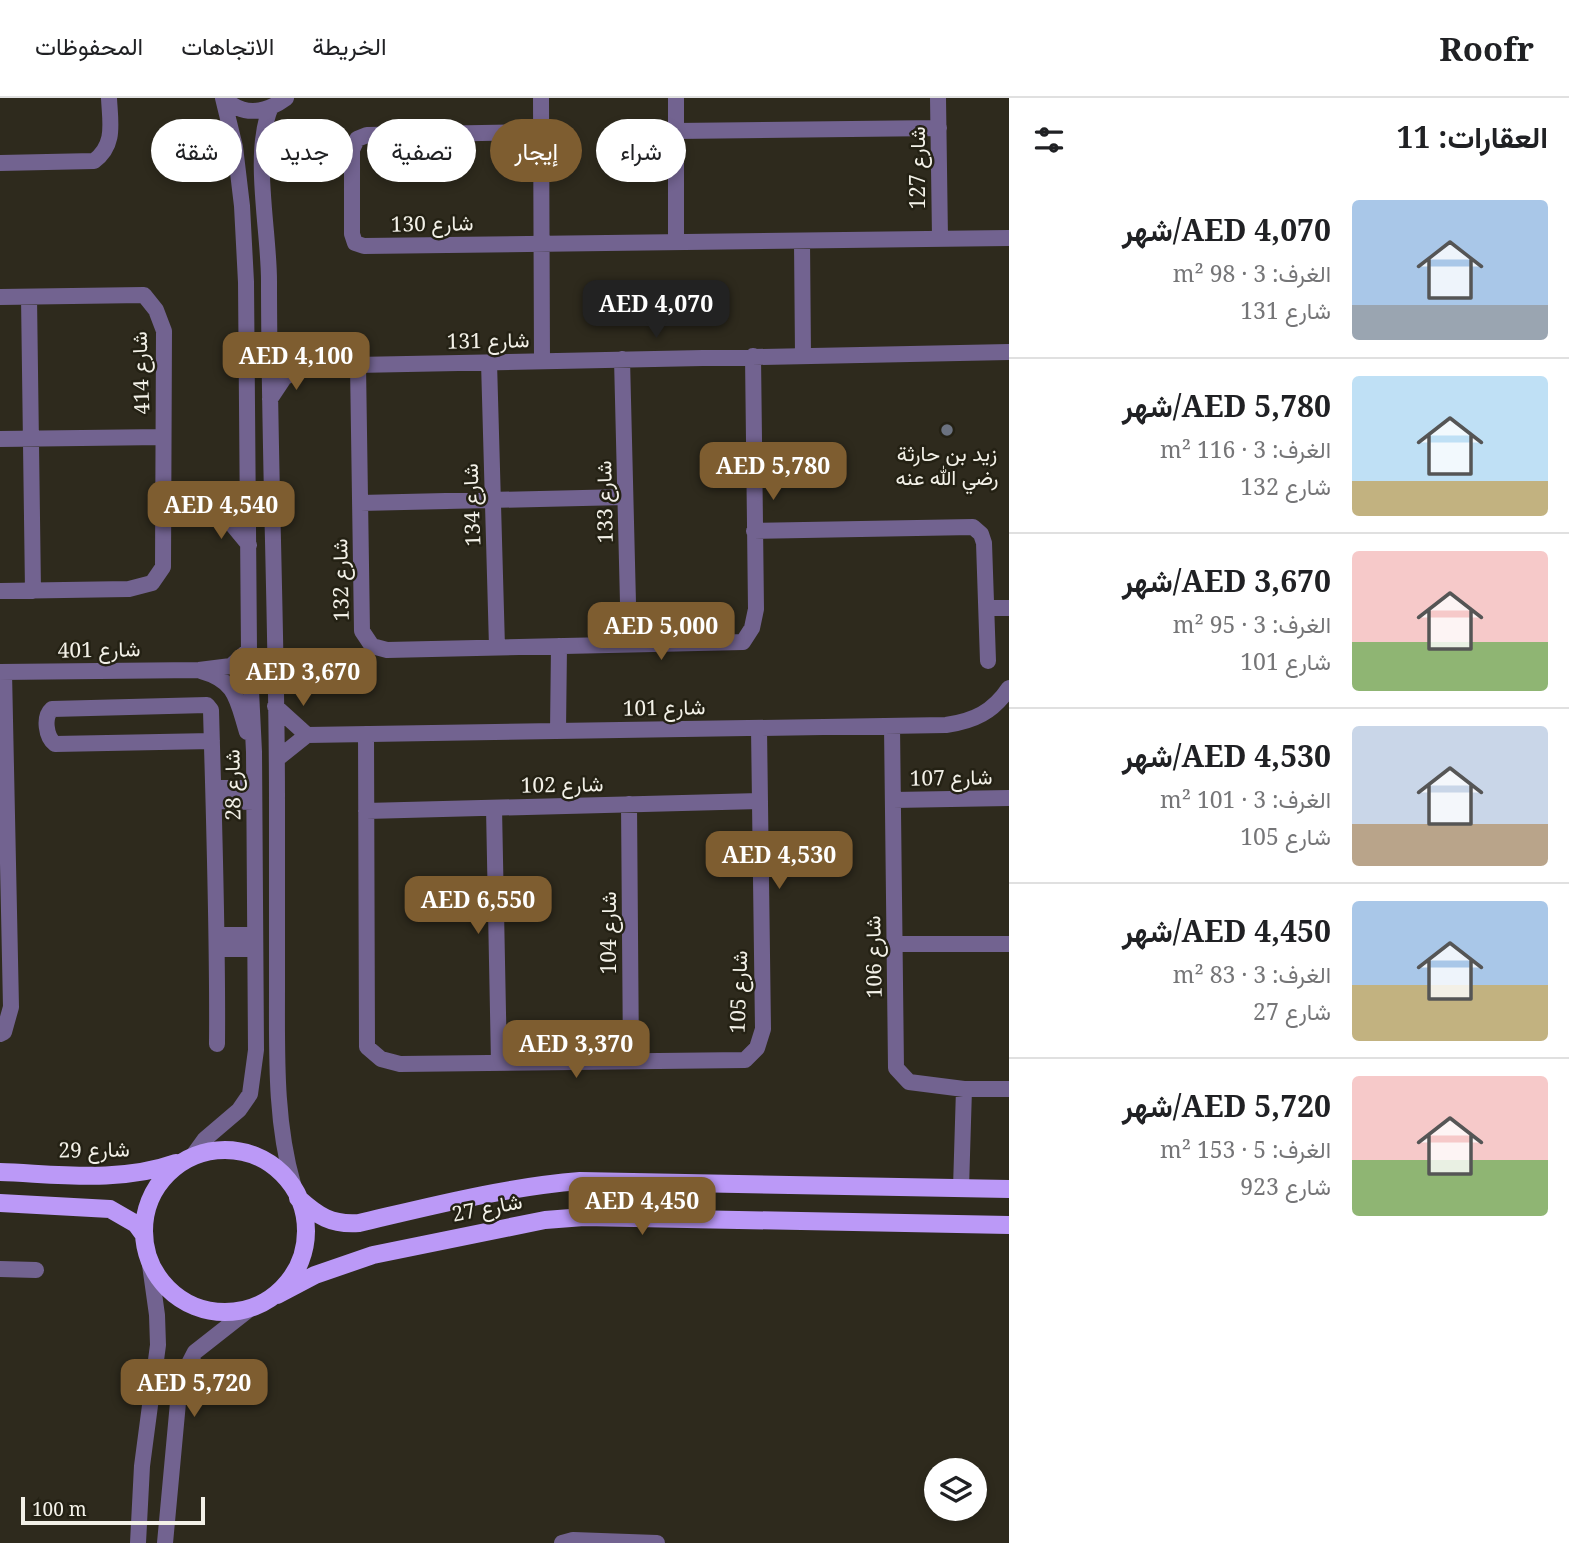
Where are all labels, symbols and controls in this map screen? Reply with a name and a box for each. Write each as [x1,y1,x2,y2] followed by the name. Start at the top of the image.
[1439,26,1534,71] text: Roofr
[35,29,143,62] text: المحفوظات
[181,29,274,62] text: الاتجاهات
[312,29,387,62] text: الخريطة
[1397,116,1548,157] text: العقارات: 11
[151,119,242,182] chip: شقة
[256,119,353,182] chip: جديد
[367,119,476,182] chip: تصفية
[490,119,582,182] chip: إيجار
[596,119,686,182] chip: شراء
[1030,121,1068,159] icon: filters
[903,127,932,209] street label: شارع 127
[390,208,474,239] street label: شارع 130
[1122,209,1331,250] text: AED 4,070/شهر
[1408,228,1492,312] icon: home
[1173,257,1331,289] text: الغرف: 3 · 98 m²
[576,280,736,340] pin: AED 4,070
[599,287,713,319] text: AED 4,070
[1240,294,1331,326] text: شارع 131
[446,325,530,356] street label: شارع 131
[125,331,156,415] street label: شارع 414
[216,332,376,392] pin: AED 4,100
[239,339,353,371] text: AED 4,100
[1122,385,1331,426] text: AED 5,780/شهر
[1408,404,1492,488] icon: home
[939,422,955,438] marker: زيد بن حارثة رضي الله عنه
[1160,433,1331,465] text: الغرف: 3 · 116 m²
[895,439,999,495] place label: زيد بن حارثة رضي الله عنه
[693,442,853,502] pin: AED 5,780
[716,449,830,481] text: AED 5,780
[589,460,620,544] street label: شارع 133
[456,463,487,547] street label: شارع 134
[1240,470,1331,502] text: شارع 132
[141,482,301,541] pin: AED 4,540
[164,488,278,520] text: AED 4,540
[325,538,356,622] street label: شارع 132
[1122,560,1331,601] text: AED 3,670/شهر
[1408,579,1492,663] icon: home
[581,602,741,662] pin: AED 5,000
[1173,608,1331,640] text: الغرف: 3 · 95 m²
[604,609,718,641] text: AED 5,000
[57,634,141,665] street label: شارع 401
[1240,645,1331,677] text: شارع 101
[223,648,383,708] pin: AED 3,670
[246,655,360,687] text: AED 3,670
[622,692,706,723] street label: شارع 101
[1122,735,1331,776] text: AED 4,530/شهر
[217,749,248,821] street label: شارع 28
[1408,754,1492,838] icon: home
[909,762,993,793] street label: شارع 107
[520,769,604,800] street label: شارع 102
[1160,783,1331,815] text: الغرف: 3 · 101 m²
[1240,820,1331,852] text: شارع 105
[699,832,859,891] pin: AED 4,530
[722,838,836,870] text: AED 4,530
[398,876,558,936] pin: AED 6,550
[421,883,535,915] text: AED 6,550
[594,892,623,974] street label: شارع 104
[1122,910,1331,951] text: AED 4,450/شهر
[858,915,889,999] street label: شارع 106
[1408,929,1492,1013] icon: home
[723,950,754,1034] street label: شارع 105
[1173,958,1331,990] text: الغرف: 3 · 83 m²
[1253,995,1331,1027] text: شارع 27
[496,1020,656,1080] pin: AED 3,370
[519,1027,633,1059] text: AED 3,370
[1122,1085,1331,1126] text: AED 5,720/شهر
[1408,1104,1492,1188] icon: home
[1160,1133,1331,1165] text: الغرف: 5 · 153 m²
[58,1134,130,1165] street label: شارع 29
[1240,1170,1331,1202] text: شارع 923
[562,1178,722,1237] pin: AED 4,450
[585,1184,699,1216] text: AED 4,450
[449,1186,525,1229] street label: شارع 27
[114,1360,274,1419] pin: AED 5,720
[137,1366,251,1398] text: AED 5,720
[924,1458,987,1521] map controls
[924,1458,987,1521] button: layers
[21,1494,205,1526] scale bar
[32,1496,87,1522] text: 100 m

